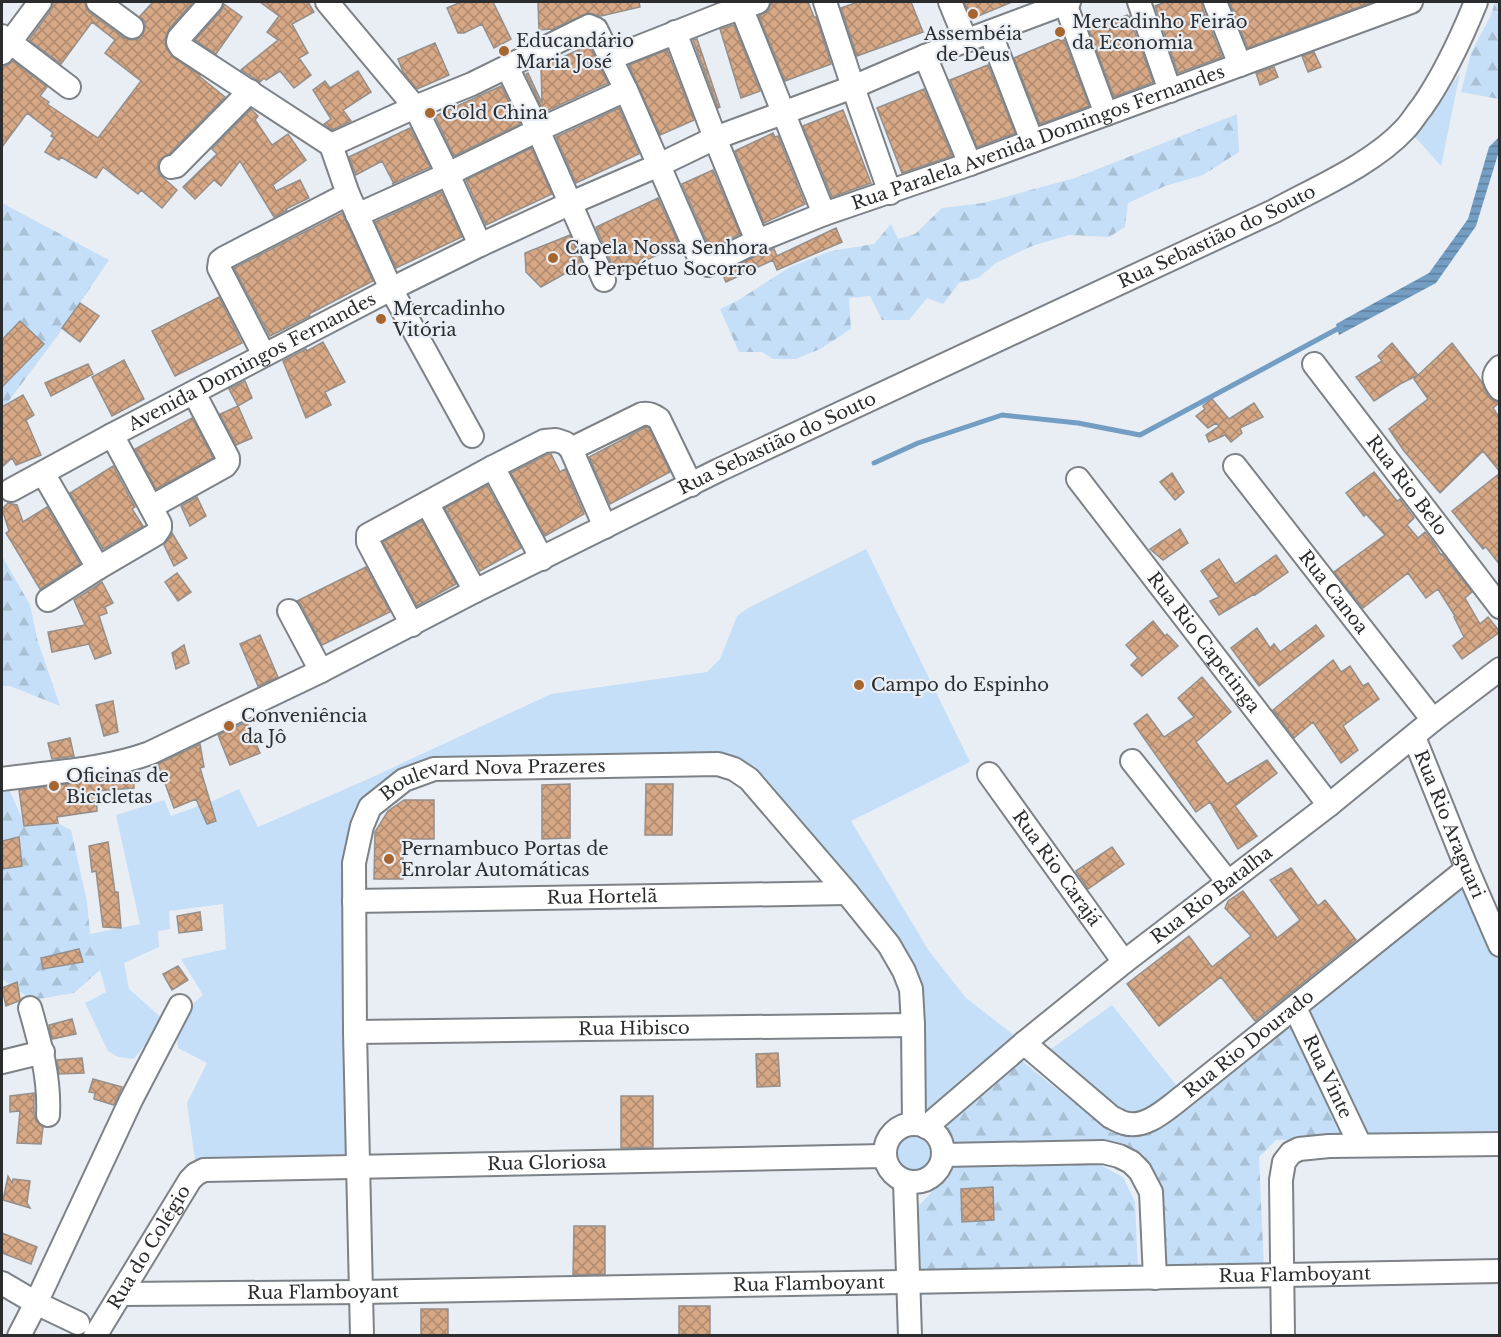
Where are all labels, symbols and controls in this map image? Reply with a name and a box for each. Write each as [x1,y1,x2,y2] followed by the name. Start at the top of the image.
[966,7,980,21] marker: Assembéia de Deus
[1072,11,1248,54] place label: Mercadinho Feirão da Economia
[923,23,1022,66] place label: Assembéia de Deus
[1053,25,1067,39] marker: Mercadinho Feirão da Economia
[516,30,634,73] place label: Educandário Maria José
[497,44,511,58] marker: Educandário Maria José
[849,60,1228,215] street label: Rua Paralela Avenida Domingos Fernandes
[442,102,548,124] place label: Gold China
[423,106,437,120] marker: Gold China
[1115,180,1319,293] street label: Rua Sebastião do Souto
[565,237,769,280] place label: Capela Nossa Senhora do Perpétuo Socorro
[546,251,560,265] marker: Capela Nossa Senhora do Perpétuo Socorro
[123,288,380,436] street label: Avenida Domingos Fernandes
[392,298,505,341] place label: Mercadinho Vitória
[374,312,388,326] marker: Mercadinho Vitória
[675,387,879,499] street label: Rua Sebastião do Souto
[1362,431,1452,540] street label: Rua Rio Belo
[1294,546,1373,638] street label: Rua Canoa
[1143,568,1265,717] street label: Rua Rio Capetinga
[871,674,1049,696] place label: Campo do Espinho
[852,678,866,692] marker: Campo do Espinho
[241,705,367,748] place label: Conveniência da Jô
[222,719,236,733] marker: Conveniência da Jô
[1409,747,1489,902] street label: Rua Rio Araguari
[376,755,606,806] street label: Boulevard Nova Prazeres
[66,765,169,808] place label: Oficinas de Bicicletas
[47,779,61,793] marker: Oficinas de Bicicletas
[1008,806,1106,930] street label: Rua Rio Carajá
[401,838,609,881] place label: Pernambuco Portas de Enrolar Automáticas
[1146,841,1277,948] street label: Rua Rio Batalha
[382,852,396,866] marker: Pernambuco Portas de Enrolar Automáticas
[546,885,658,909] street label: Rua Hortelã
[1179,985,1318,1103] street label: Rua Rio Dourado
[578,1017,690,1040] street label: Rua Hibisco
[1298,1031,1357,1122] street label: Rua Vinte
[487,1151,607,1175] street label: Rua Gloriosa
[103,1181,195,1313] street label: Rua do Colégio
[1219,1262,1371,1287] street label: Rua Flamboyant
[733,1271,885,1296] street label: Rua Flamboyant
[247,1280,399,1304] street label: Rua Flamboyant

